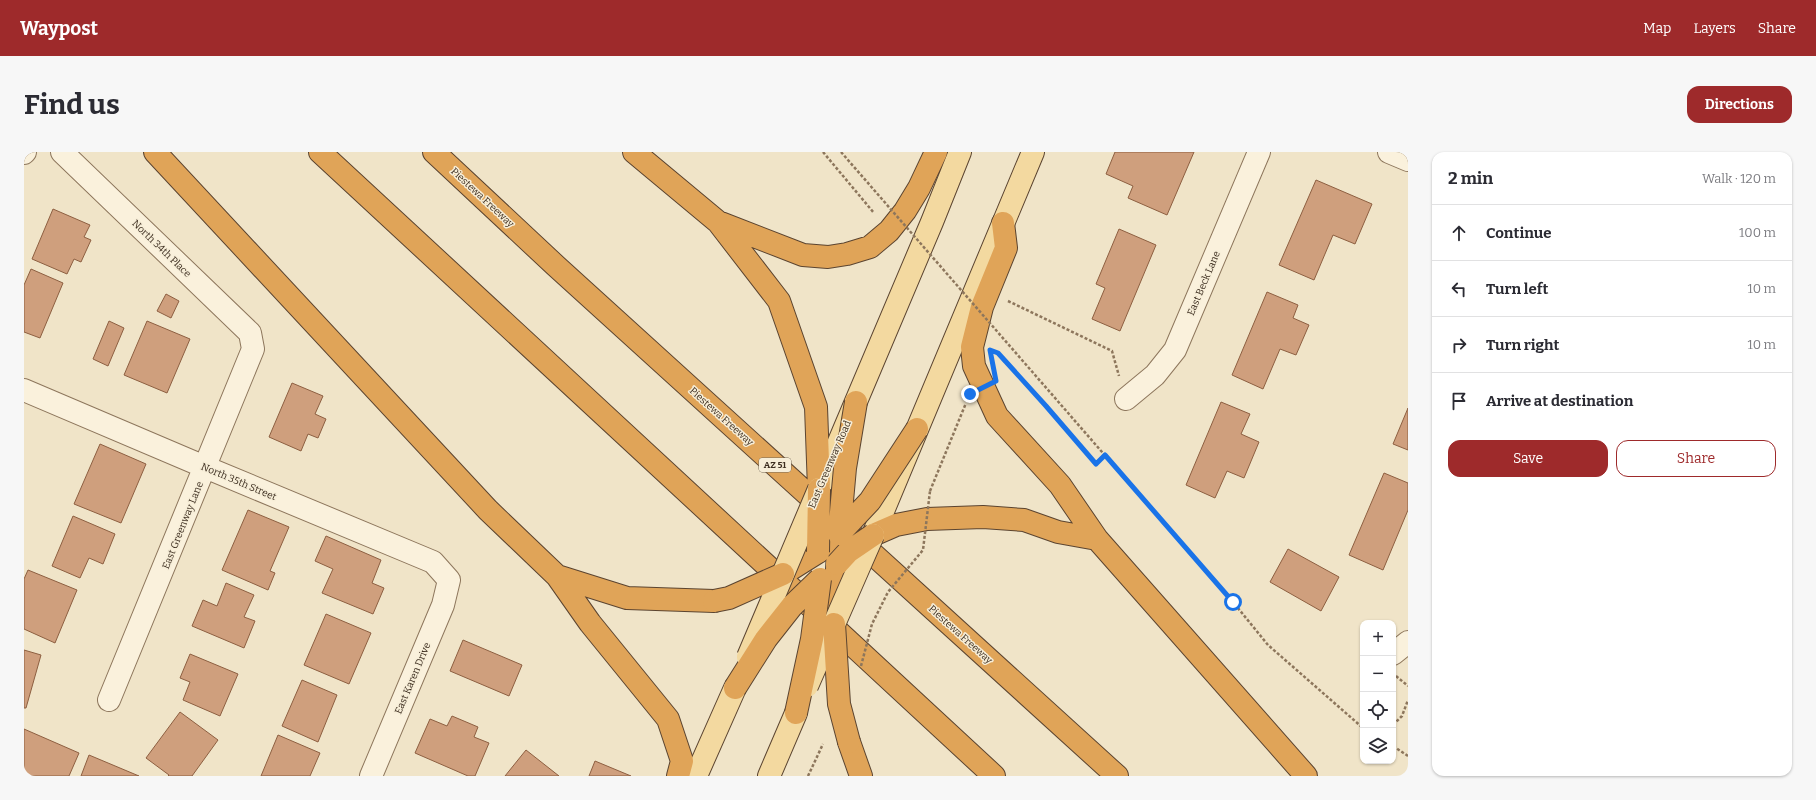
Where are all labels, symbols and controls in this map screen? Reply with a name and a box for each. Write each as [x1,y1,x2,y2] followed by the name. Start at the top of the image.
[20,17,98,40] text: Waypost
[1643,20,1671,37] text: Map
[1693,20,1736,37] text: Layers
[1758,20,1796,37] text: Share
[1687,86,1792,123] button: Directions
[24,88,120,121] text: Find us
[448,165,517,230] street label: Piestewa Freeway
[1448,168,1493,189] text: 2 min
[1702,171,1776,186] text: Walk · 120 m
[129,218,193,280] street label: North 34th Place
[1448,222,1470,244] icon: ahead
[1486,224,1552,242] text: Continue
[1739,225,1776,240] text: 100 m
[1185,249,1223,317] street label: East Beck Lane
[1448,278,1470,300] icon: left
[1486,280,1548,298] text: Turn left
[1747,281,1776,296] text: 10 m
[1448,334,1470,356] icon: right
[1486,336,1559,354] text: Turn right
[1747,337,1776,352] text: 10 m
[687,385,756,449] street label: Piestewa Freeway
[961,385,979,403] route end
[1448,390,1470,412] icon: arrive
[1486,392,1633,410] text: Arrive at destination
[806,419,854,510] street label: East Greenway Road
[1448,440,1608,477] button: Save
[1616,440,1776,477] button: Share
[759,458,791,472] road number: AZ 51
[199,461,278,503] street label: North 35th Street
[160,480,206,571] street label: East Greenway Lane
[1224,593,1242,611] route start
[926,603,995,667] street label: Piestewa Freeway
[1360,620,1396,764] map controls
[1360,620,1396,656] button: +
[392,641,433,716] street label: East Karen Drive
[1360,656,1396,692] button: −
[1360,692,1396,728] button: locate
[1360,728,1396,764] button: layers

